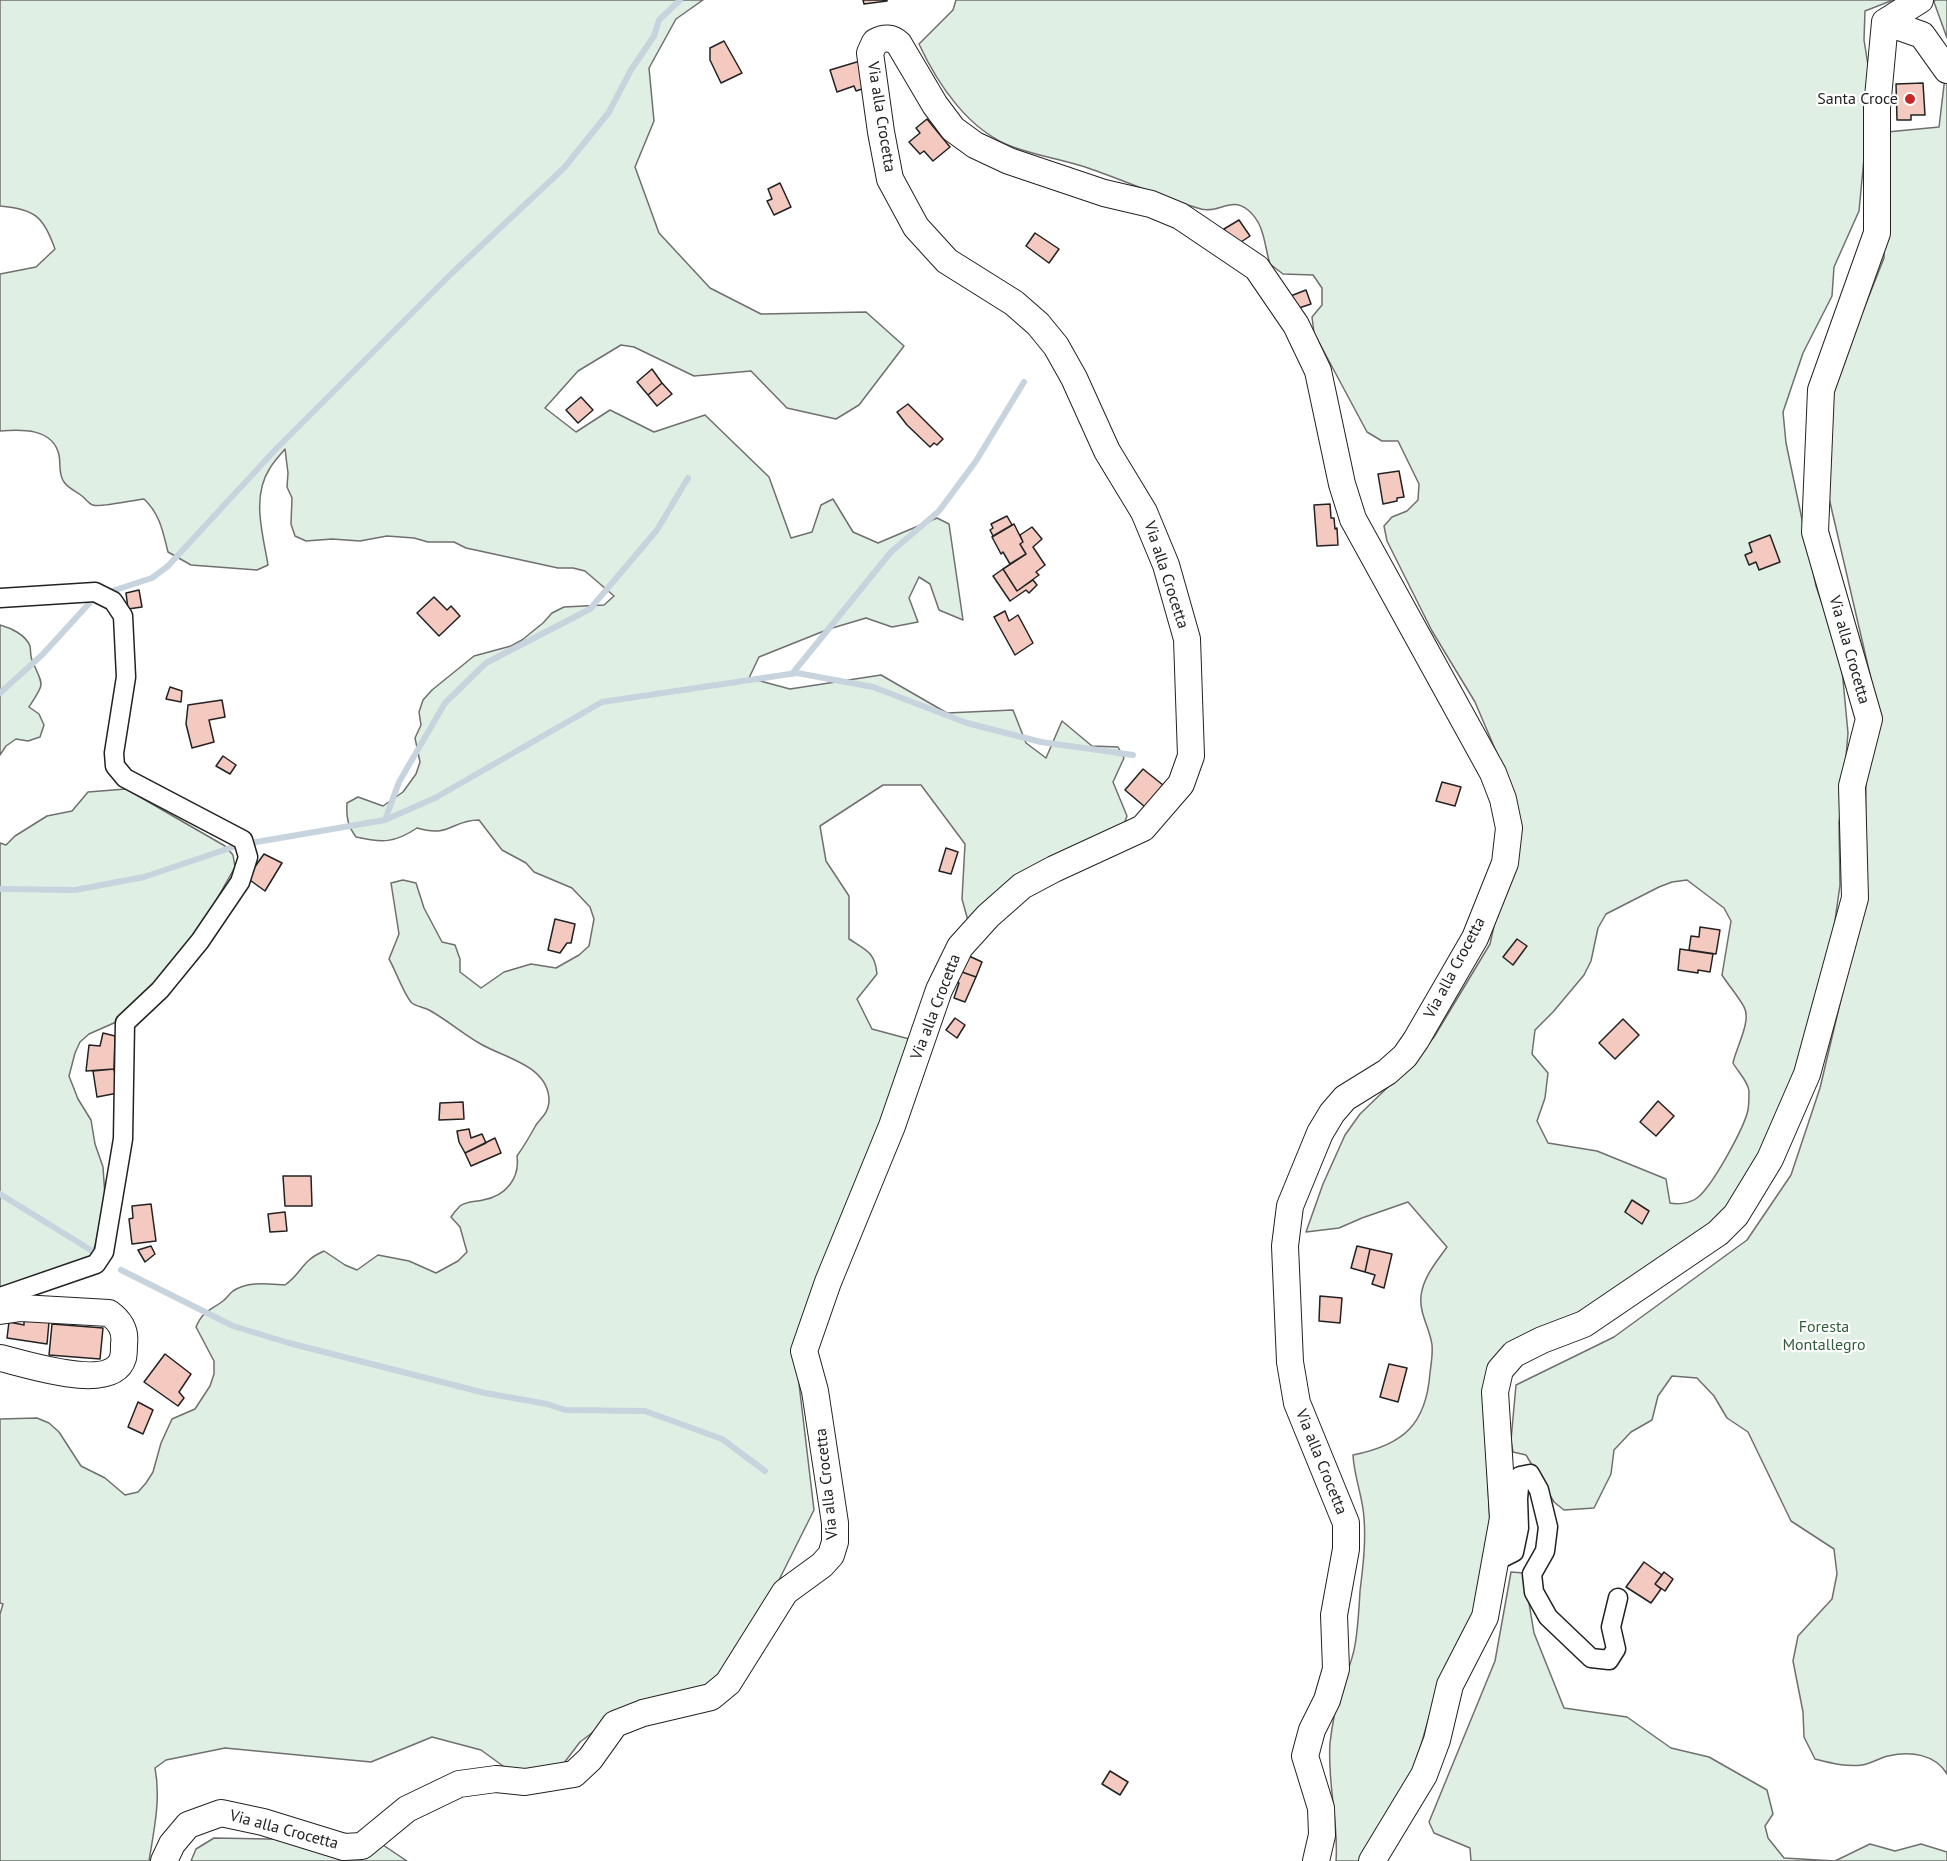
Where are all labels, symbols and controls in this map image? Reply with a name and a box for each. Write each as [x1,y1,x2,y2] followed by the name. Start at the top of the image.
[863,60,899,174] street label: Via alla Crocetta
[1817,89,1898,109] place label: Santa Croce
[1903,92,1917,106] marker: Santa Croce
[1140,519,1192,631] street label: Via alla Crocetta
[1824,594,1874,706] street label: Via alla Crocetta
[1420,914,1490,1022] street label: Via alla Crocetta
[907,951,965,1063] street label: Via alla Crocetta
[1782,1317,1866,1355] park label: Foresta Montallegro
[1291,1407,1351,1517] street label: Via alla Crocetta
[812,1427,842,1541] street label: Via alla Crocetta
[228,1806,340,1854] street label: Via alla Crocetta

